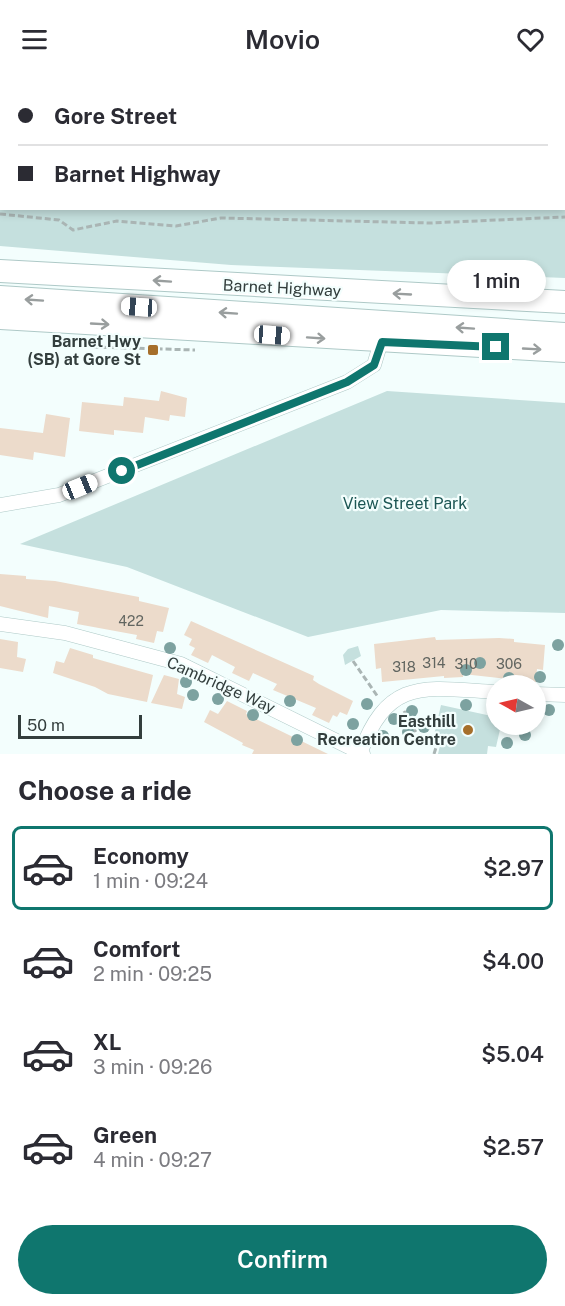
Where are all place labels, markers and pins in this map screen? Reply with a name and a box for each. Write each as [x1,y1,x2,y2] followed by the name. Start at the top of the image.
[27,332,141,369] place label: Barnet Hwy (SB) at Gore St
[146,343,160,357] marker: Barnet Hwy (SB) at Gore St
[317,712,456,749] place label: Easthill Recreation Centre
[461,723,475,737] marker: Easthill Recreation Centre

